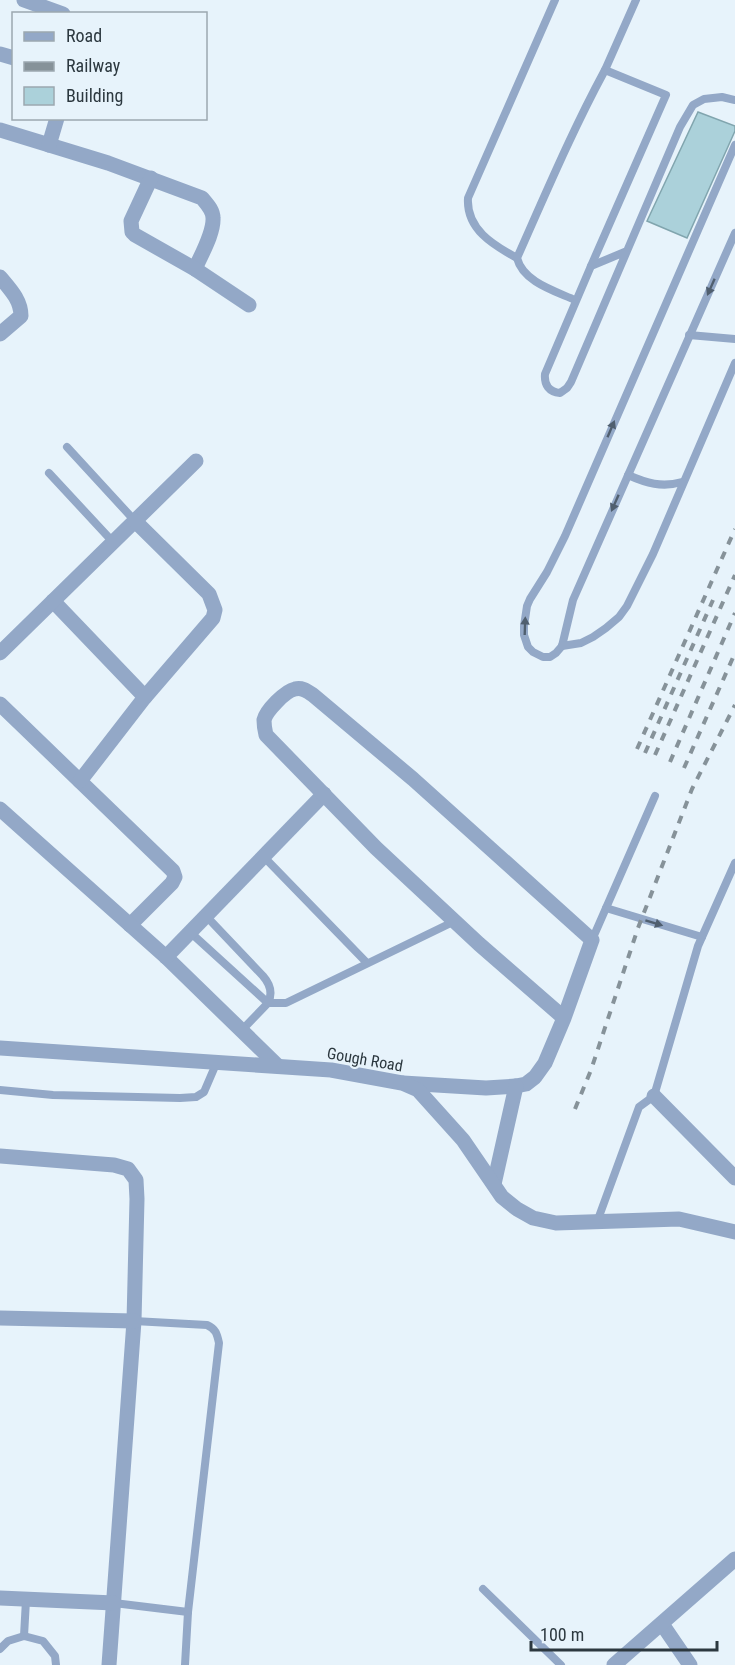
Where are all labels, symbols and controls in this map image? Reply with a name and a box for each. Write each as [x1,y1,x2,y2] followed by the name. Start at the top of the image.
[12,12,207,120] legend
[66,25,102,46] text: Road
[66,55,121,76] text: Railway
[66,85,123,106] text: Building
[706,278,716,296] one-way arrow
[606,420,616,438] one-way arrow
[610,495,620,513] one-way arrow
[521,616,530,635] one-way arrow
[645,919,663,928] one-way arrow
[326,1043,404,1076] street label: Gough Road
[531,1614,717,1652] scale bar
[540,1624,584,1645] text: 100 m

